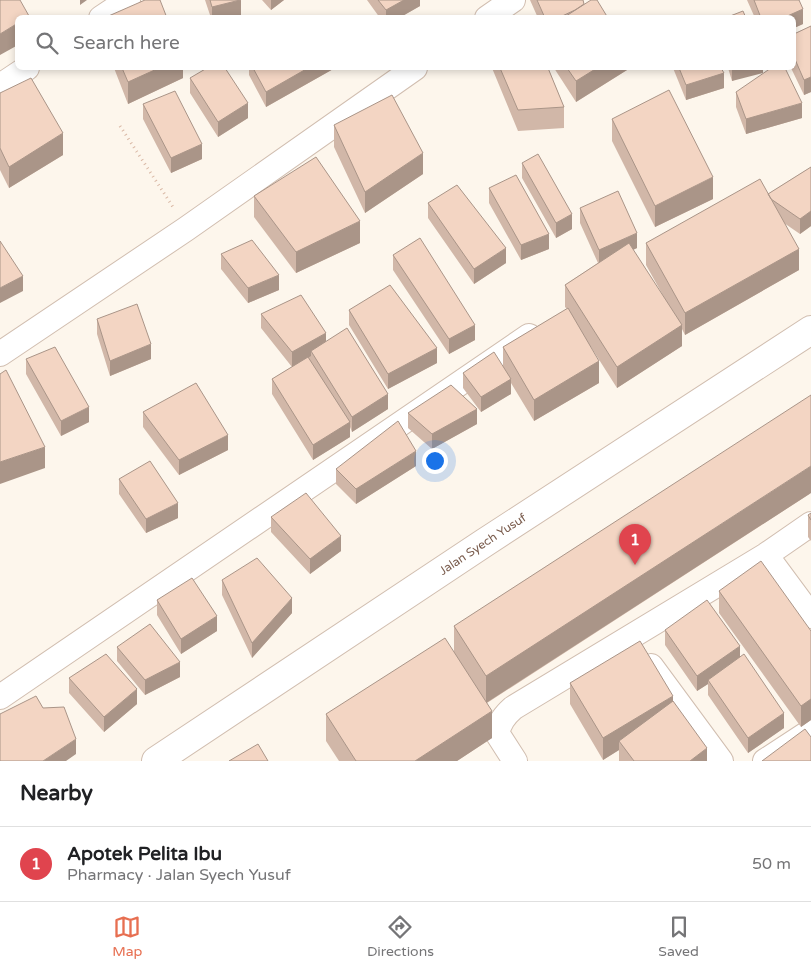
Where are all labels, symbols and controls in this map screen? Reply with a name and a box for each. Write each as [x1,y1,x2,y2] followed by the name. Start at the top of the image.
[15,15,796,70] search box
[33,29,61,57] icon: search
[73,32,180,54] text: Search here
[422,448,448,474] your location
[436,510,529,578] street label: Jalan Syech Yusuf
[619,524,651,565] pin: 1
[20,781,93,806] text: Nearby
[67,843,222,865] text: Apotek Pelita Ibu
[31,854,41,874] text: 1
[752,854,791,874] text: 50 m
[67,865,291,885] text: Pharmacy · Jalan Syech Yusuf
[112,913,142,960] tab: Map
[367,913,434,960] tab: Directions
[658,913,699,960] tab: Saved

